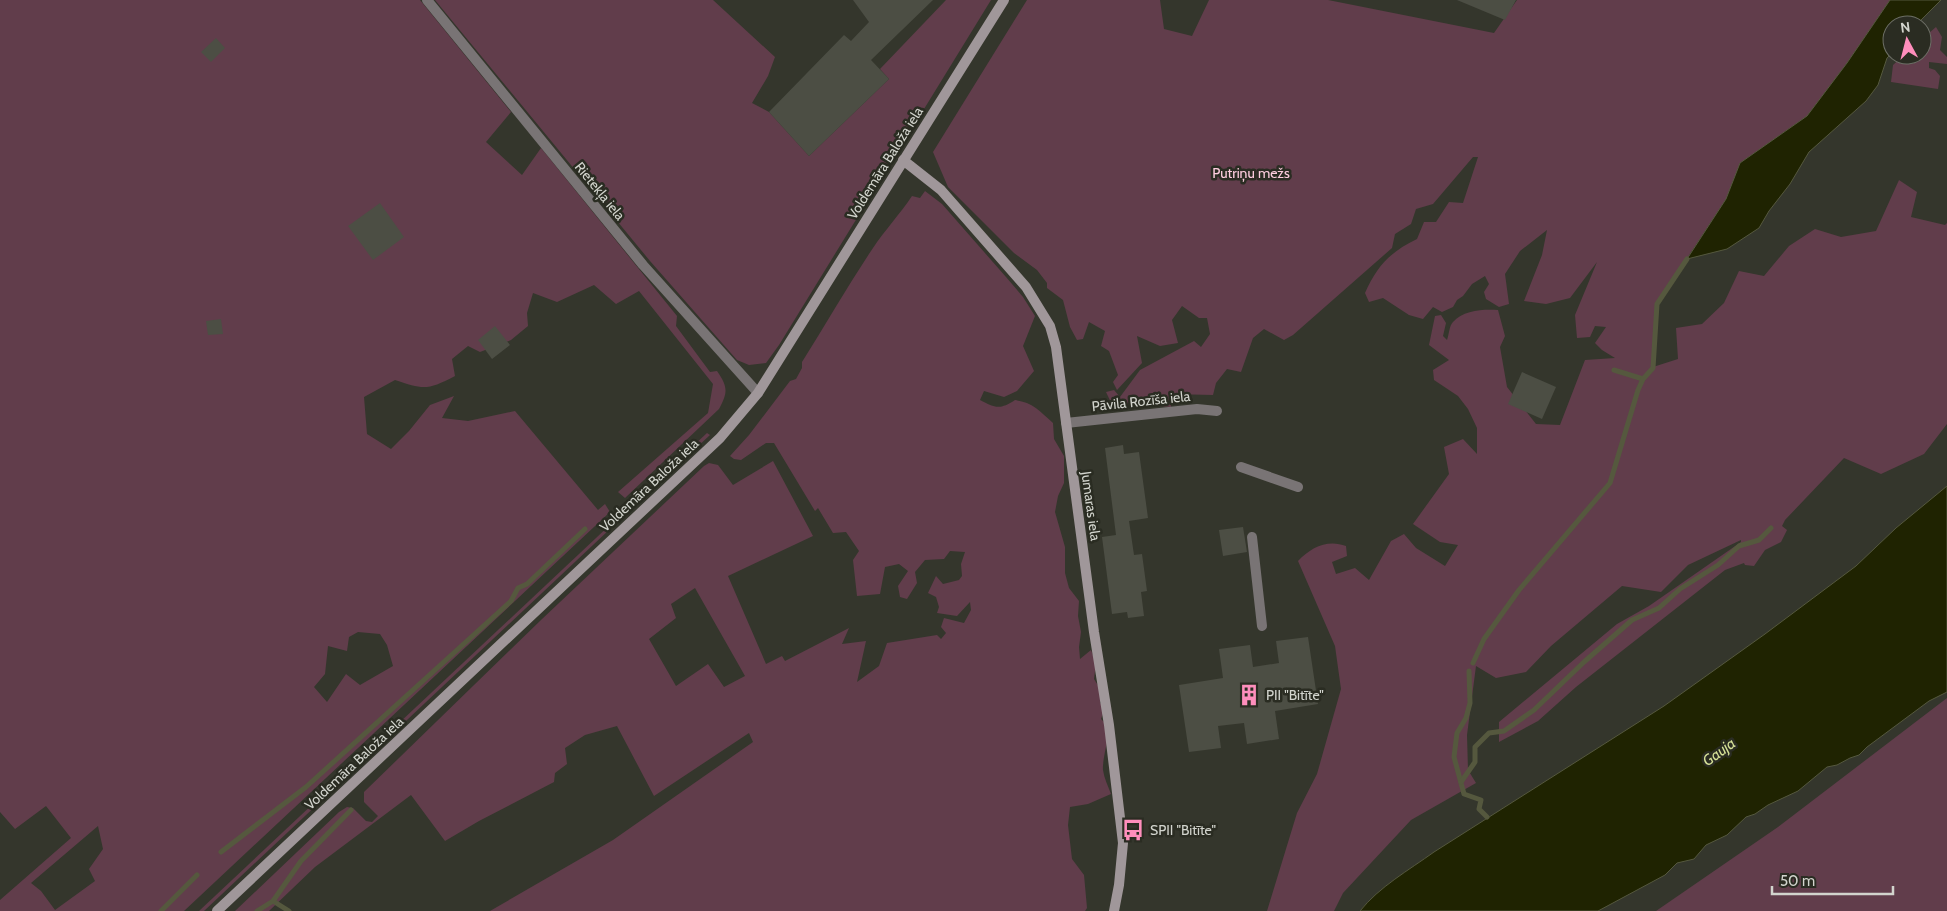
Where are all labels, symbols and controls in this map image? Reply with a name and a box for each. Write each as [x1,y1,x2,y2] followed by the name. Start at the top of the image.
[1882,15,1932,65] north arrow
[1899,18,1911,37] text: N
[843,103,927,223] street label: Voldemāra Baloža iela
[571,158,629,224] street label: Rietekļa iela
[1212,164,1290,182] park label: Putriņu mežs
[1091,387,1191,415] street label: Pāvila Rozīša iela
[596,434,703,536] street label: Voldemāra Baloža iela
[1077,469,1105,542] street label: Jumaras iela
[1236,682,1262,708] building icon: PII "Bitīte"
[1266,686,1324,704] place label: PII "Bitīte"
[301,712,408,814] street label: Voldemāra Baloža iela
[1699,734,1739,770] water label: Gauja
[1120,817,1146,843] bus stop icon: SPII "Bitīte"
[1150,821,1216,839] place label: SPII "Bitīte"
[1772,864,1893,896] scale bar
[1780,872,1815,890] text: 50 m

